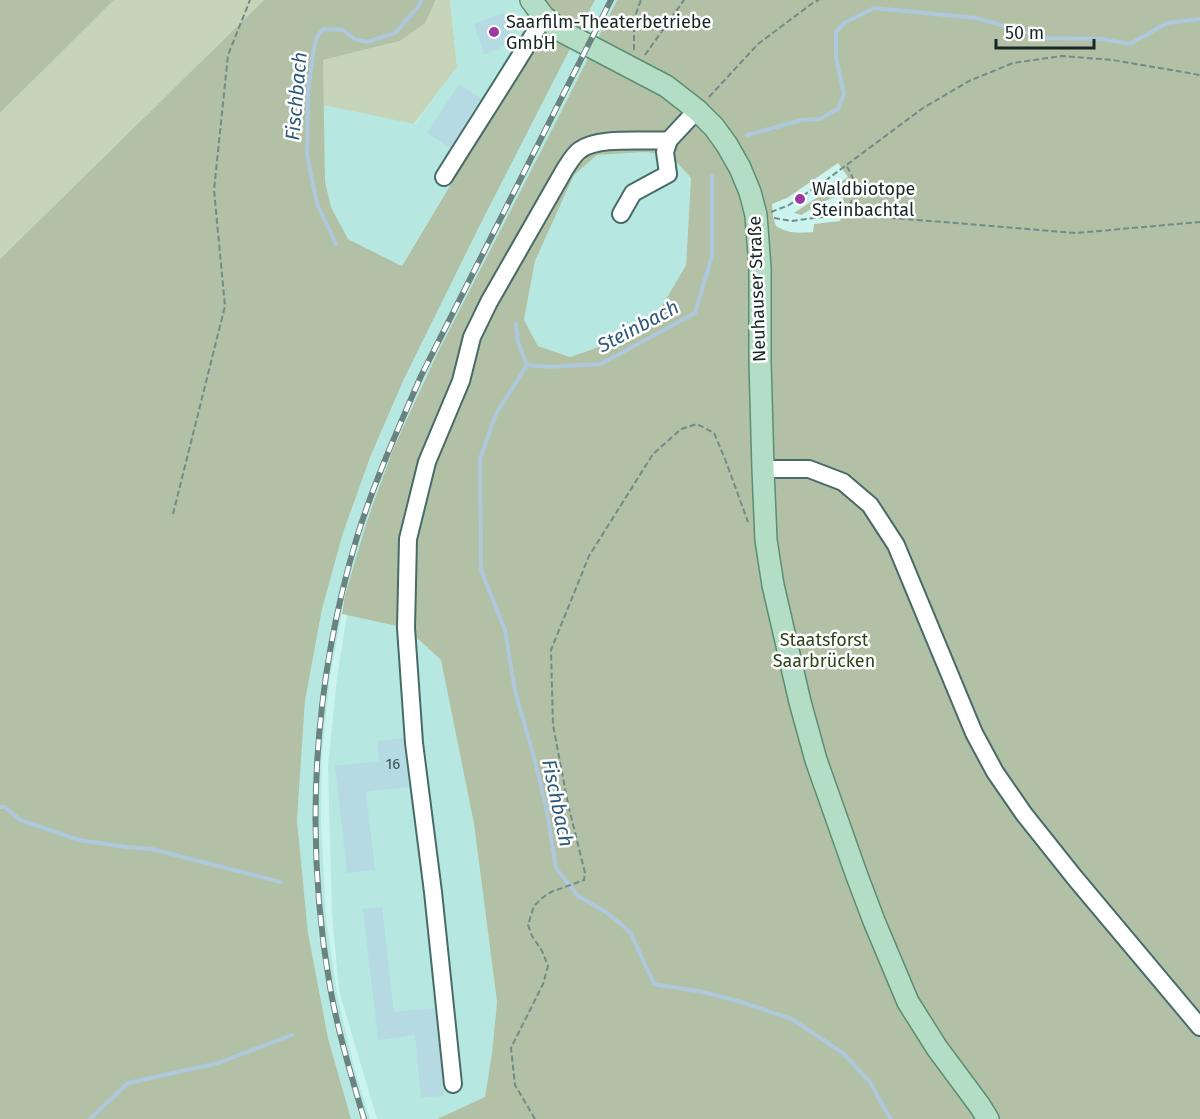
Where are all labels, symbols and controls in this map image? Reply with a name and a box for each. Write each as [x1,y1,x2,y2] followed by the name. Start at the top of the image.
[506,11,711,54] place label: Saarfilm-Theaterbetriebe GmbH
[996,12,1094,50] scale bar
[1005,22,1044,44] text: 50 m
[487,25,501,39] marker: Saarfilm-Theaterbetriebe GmbH
[280,51,312,141] water label: Fischbach
[812,178,915,221] place label: Waldbiotope Steinbachtal
[793,192,807,206] marker: Waldbiotope Steinbachtal
[743,216,771,362] street label: Neuhauser Straße
[592,295,683,358] water label: Steinbach
[773,629,875,672] park label: Staatsforst Saarbrücken
[386,755,400,773] house number: 16
[537,757,579,849] water label: Fischbach

